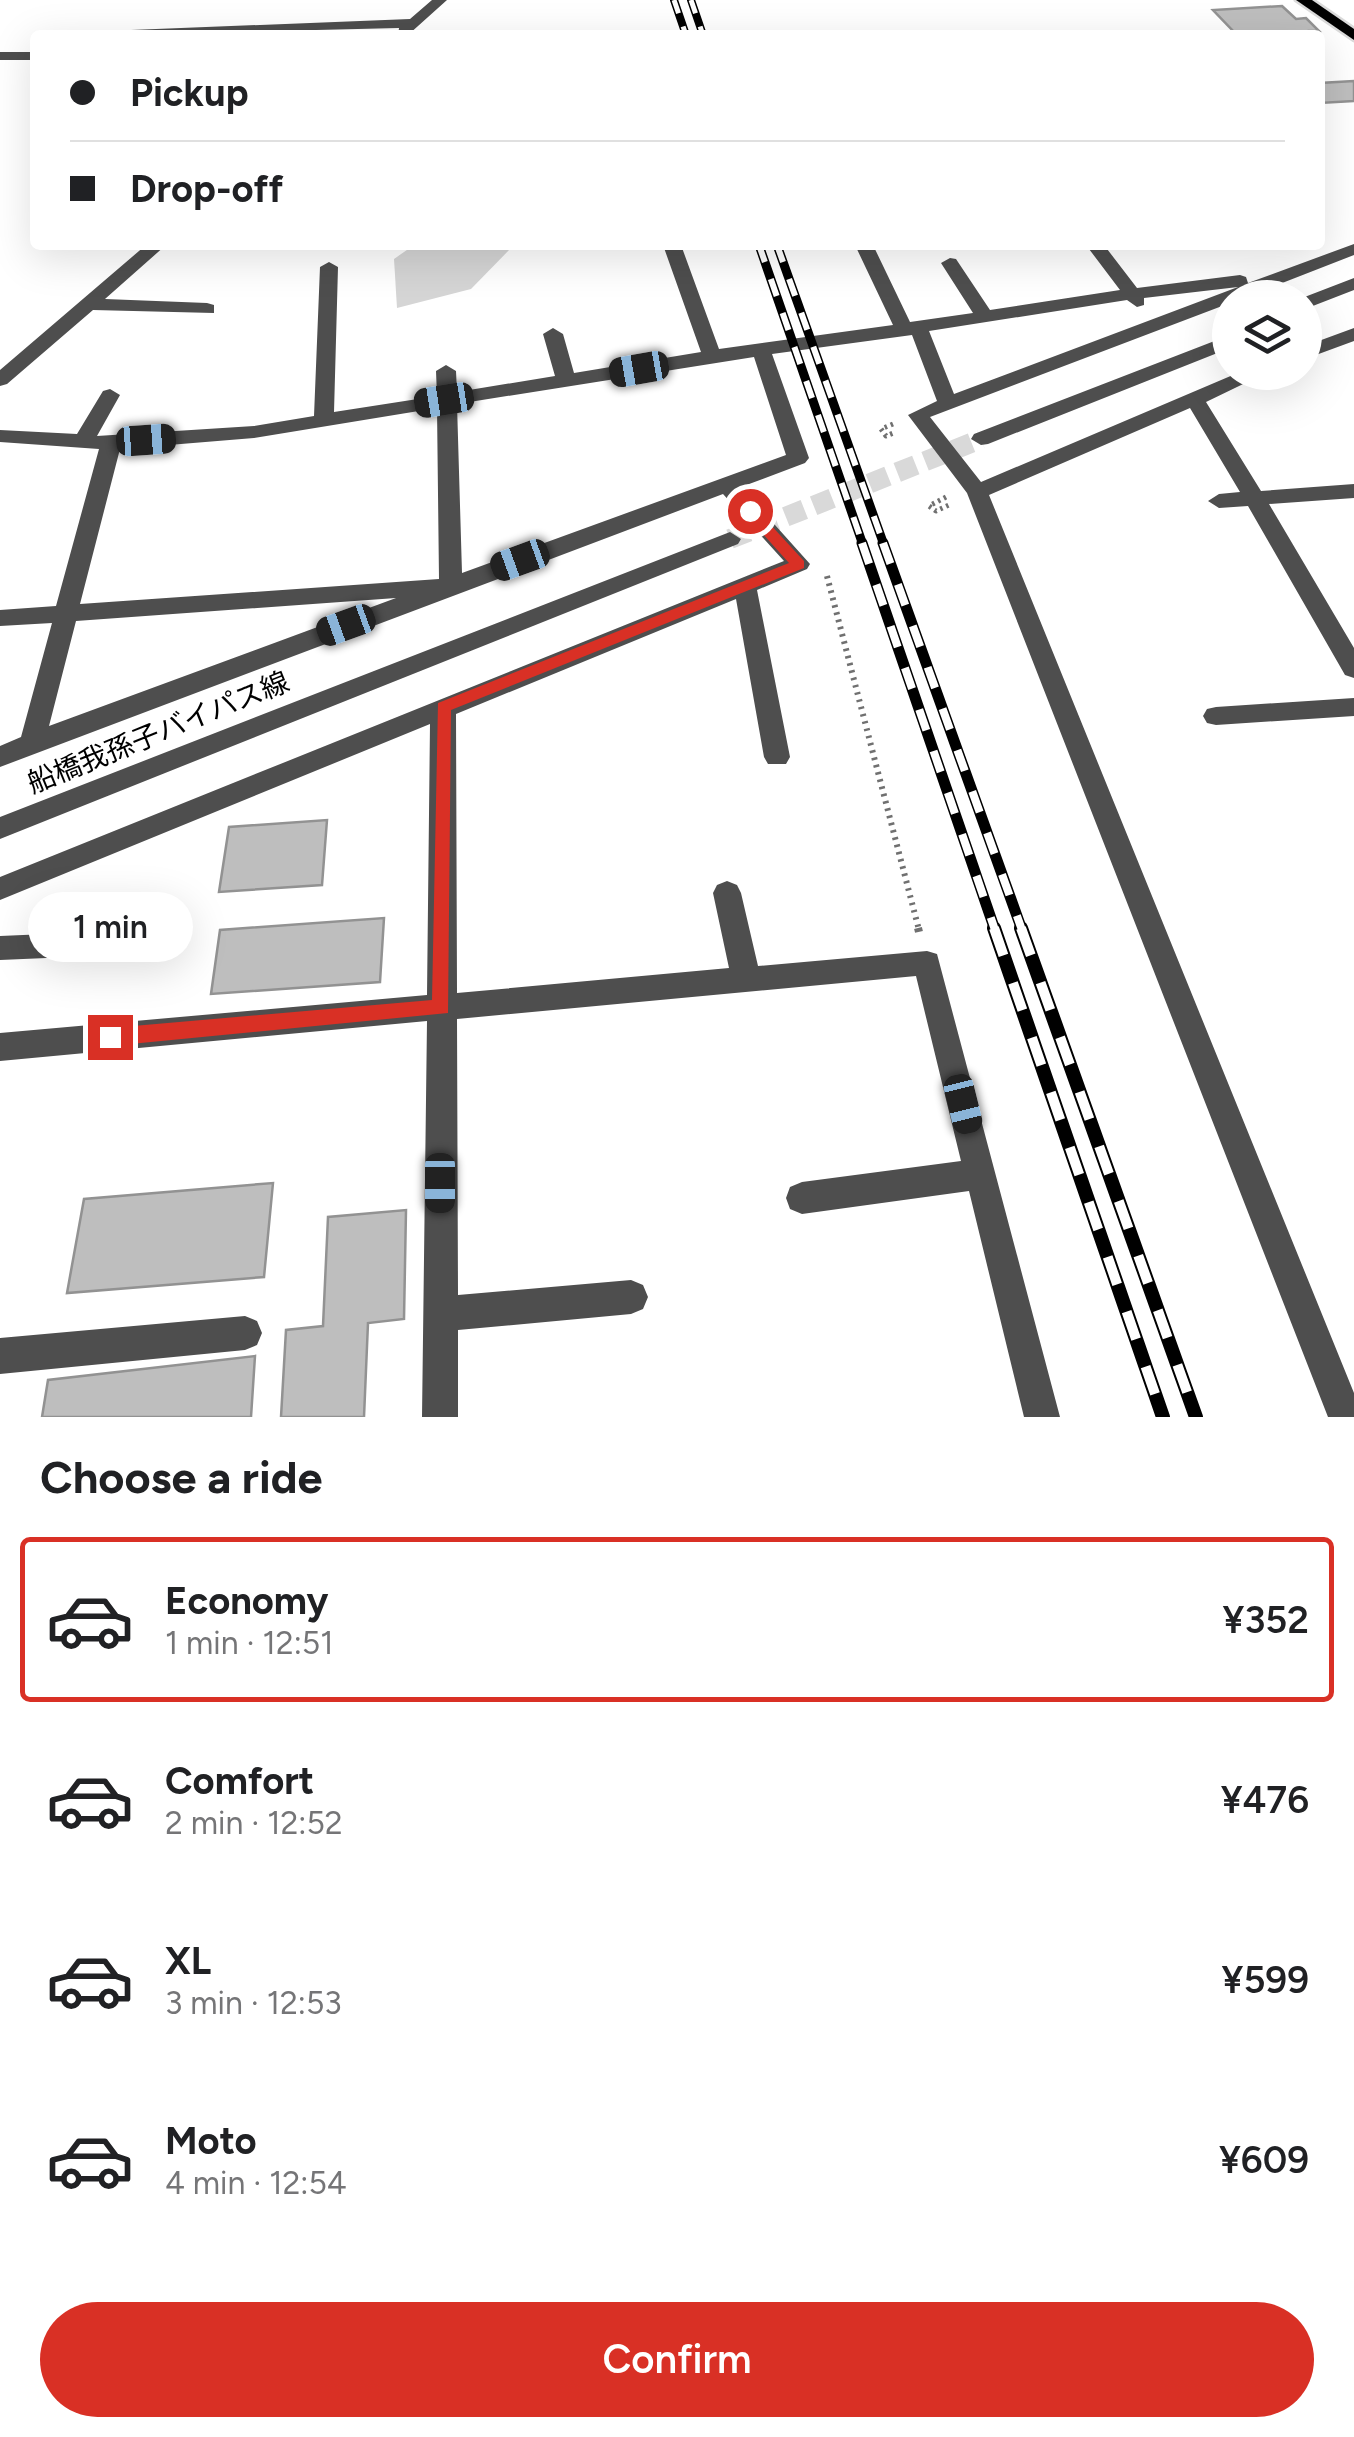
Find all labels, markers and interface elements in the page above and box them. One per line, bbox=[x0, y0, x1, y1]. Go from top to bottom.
text: Pickup bbox=[130, 70, 248, 116]
text: Drop-off bbox=[130, 166, 283, 212]
map controls bbox=[1212, 280, 1322, 390]
button: layers bbox=[1212, 280, 1322, 390]
car bbox=[607, 349, 671, 389]
car bbox=[412, 380, 476, 420]
car bbox=[115, 423, 177, 457]
route start bbox=[728, 489, 773, 534]
car bbox=[487, 536, 553, 584]
car bbox=[313, 601, 379, 649]
street label: 船橋我孫子バイパス線 bbox=[22, 664, 294, 800]
callout: 1 min bbox=[28, 892, 192, 962]
text: 1 min bbox=[73, 908, 148, 946]
route end bbox=[88, 1015, 133, 1060]
car bbox=[941, 1071, 985, 1137]
car bbox=[425, 1153, 455, 1213]
text: Choose a ride bbox=[40, 1450, 322, 1504]
icon: car bbox=[45, 1575, 135, 1665]
text: Economy bbox=[165, 1578, 328, 1624]
text: ¥352 bbox=[1223, 1597, 1309, 1643]
text: 1 min · 12:51 bbox=[165, 1624, 333, 1662]
icon: car bbox=[45, 1755, 135, 1845]
text: Comfort bbox=[165, 1758, 314, 1804]
text: ¥476 bbox=[1221, 1777, 1309, 1823]
text: 2 min · 12:52 bbox=[165, 1804, 343, 1842]
icon: car bbox=[45, 1935, 135, 2025]
text: XL bbox=[165, 1938, 211, 1984]
text: ¥599 bbox=[1222, 1957, 1309, 2003]
text: 3 min · 12:53 bbox=[165, 1984, 342, 2022]
icon: car bbox=[45, 2115, 135, 2205]
text: Moto bbox=[165, 2118, 257, 2164]
text: ¥609 bbox=[1219, 2137, 1309, 2183]
text: 4 min · 12:54 bbox=[165, 2164, 347, 2202]
button: Confirm bbox=[40, 2302, 1314, 2417]

